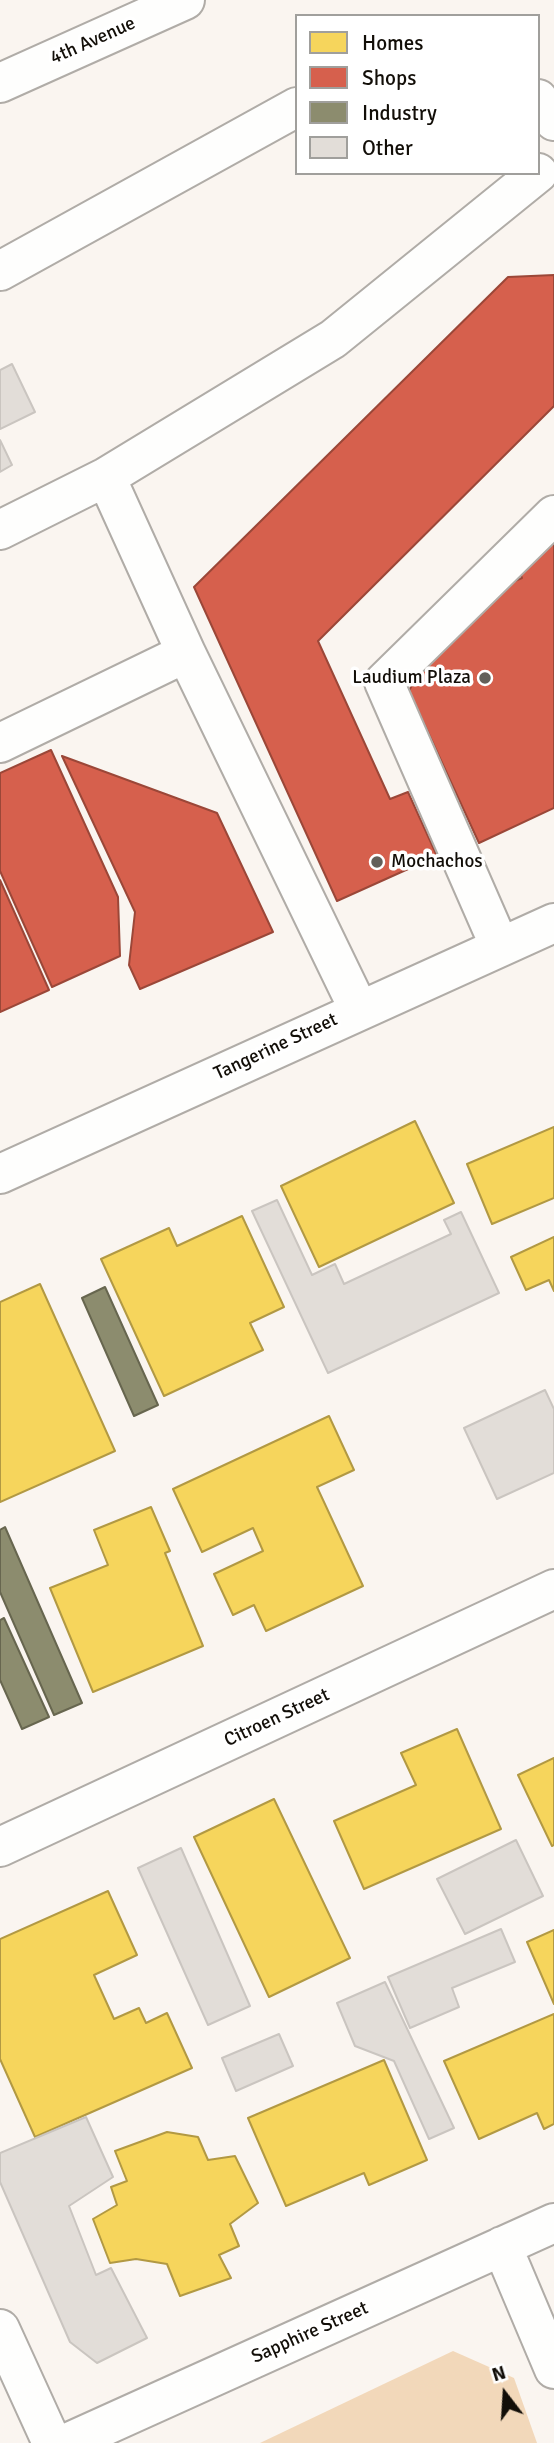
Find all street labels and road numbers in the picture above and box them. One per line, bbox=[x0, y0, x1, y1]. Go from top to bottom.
street label: 4th Avenue bbox=[47, 12, 139, 70]
street label: Tangerine Street bbox=[211, 1008, 341, 1086]
street label: Citroen Street bbox=[221, 1684, 333, 1752]
street label: Sapphire Street bbox=[248, 2297, 372, 2369]

